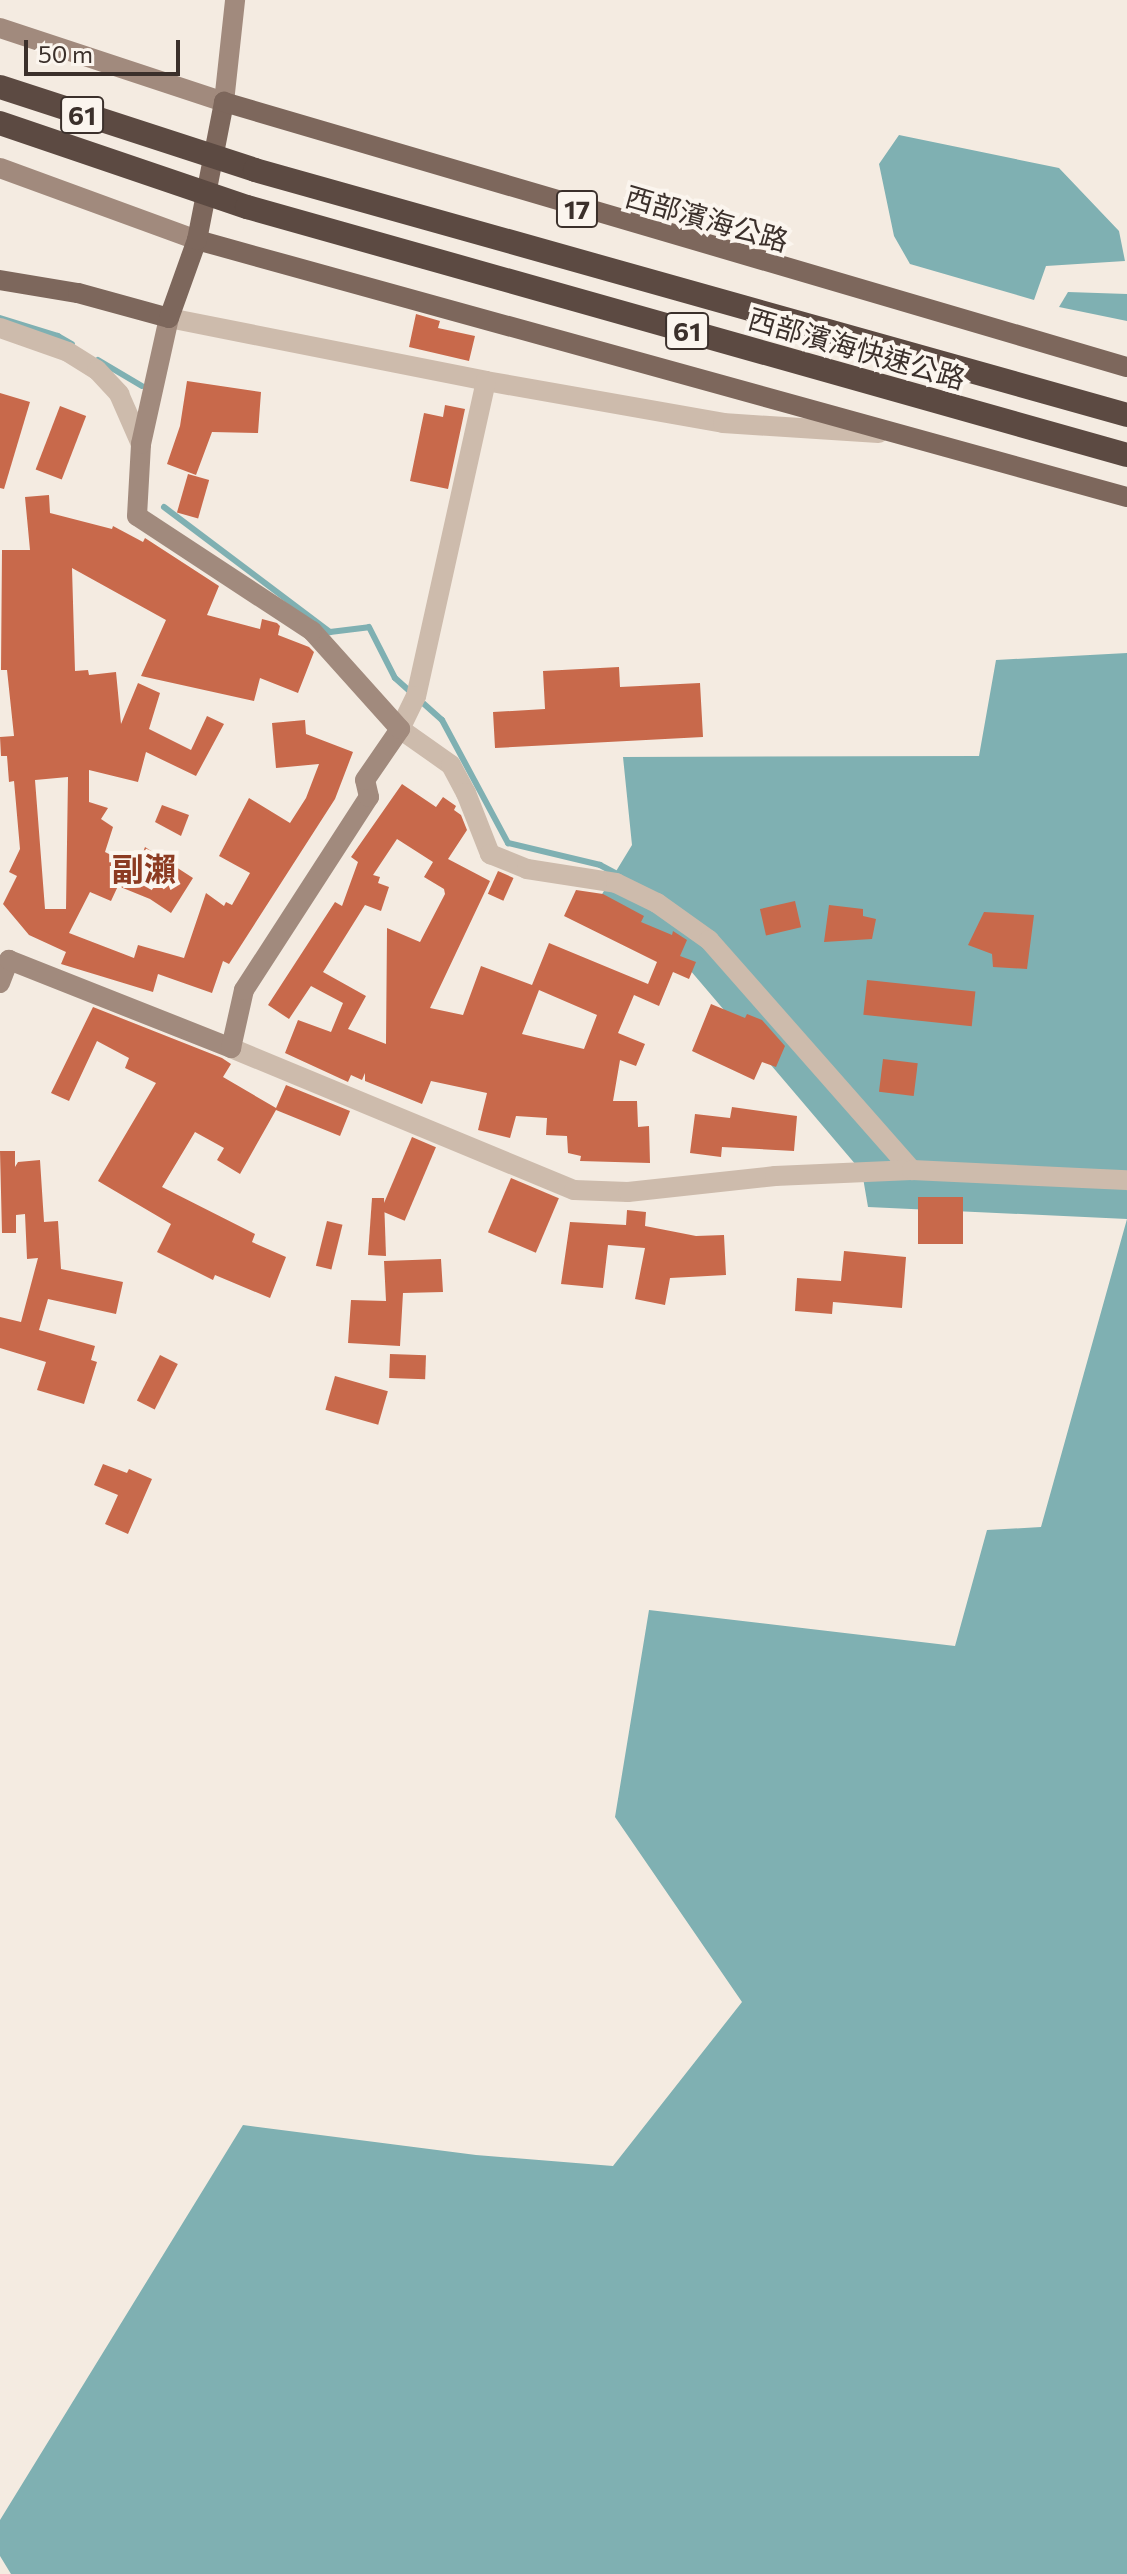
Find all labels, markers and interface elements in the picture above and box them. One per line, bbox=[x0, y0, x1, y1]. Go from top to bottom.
scale bar bbox=[28, 24, 184, 74]
text: 50 m bbox=[38, 39, 93, 68]
road number: 61 bbox=[60, 93, 104, 137]
street label: 西部濱海公路 bbox=[622, 179, 792, 257]
road number: 17 bbox=[555, 187, 599, 231]
street label: 西部濱海快速公路 bbox=[745, 301, 969, 395]
road number: 61 bbox=[665, 309, 709, 353]
district label: 副瀨 bbox=[112, 849, 176, 887]

